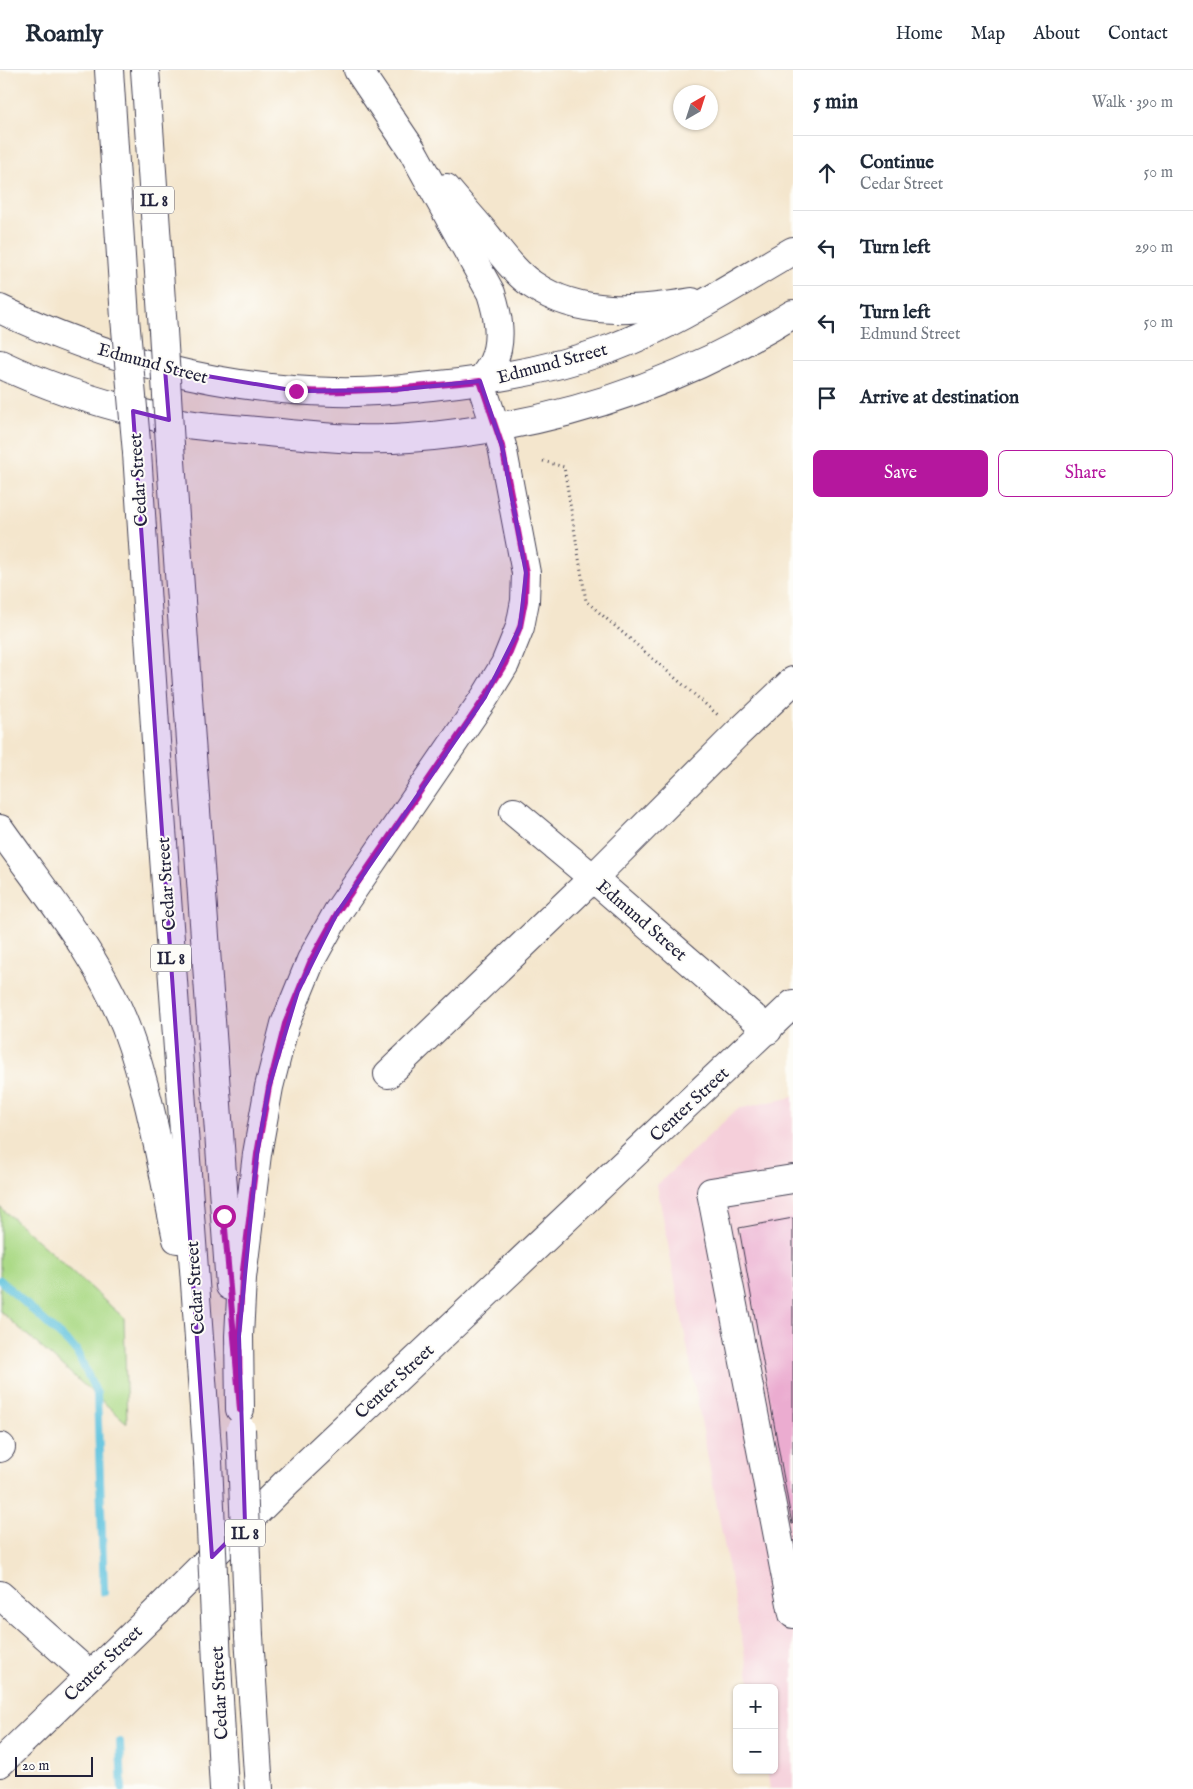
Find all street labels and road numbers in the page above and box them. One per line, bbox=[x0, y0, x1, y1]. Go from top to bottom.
road number: IL 8 bbox=[134, 186, 174, 214]
street label: Edmund Street bbox=[95, 339, 210, 390]
street label: Edmund Street bbox=[495, 339, 610, 390]
street label: Cedar Street bbox=[125, 432, 154, 527]
street label: Cedar Street bbox=[153, 836, 182, 931]
street label: Edmund Street bbox=[591, 875, 691, 967]
road number: IL 8 bbox=[151, 944, 191, 971]
street label: Center Street bbox=[645, 1062, 735, 1148]
street label: Cedar Street bbox=[182, 1240, 211, 1335]
street label: Center Street bbox=[350, 1339, 440, 1425]
road number: IL 8 bbox=[225, 1520, 265, 1546]
street label: Center Street bbox=[60, 1621, 148, 1707]
street label: Cedar Street bbox=[207, 1646, 234, 1740]

